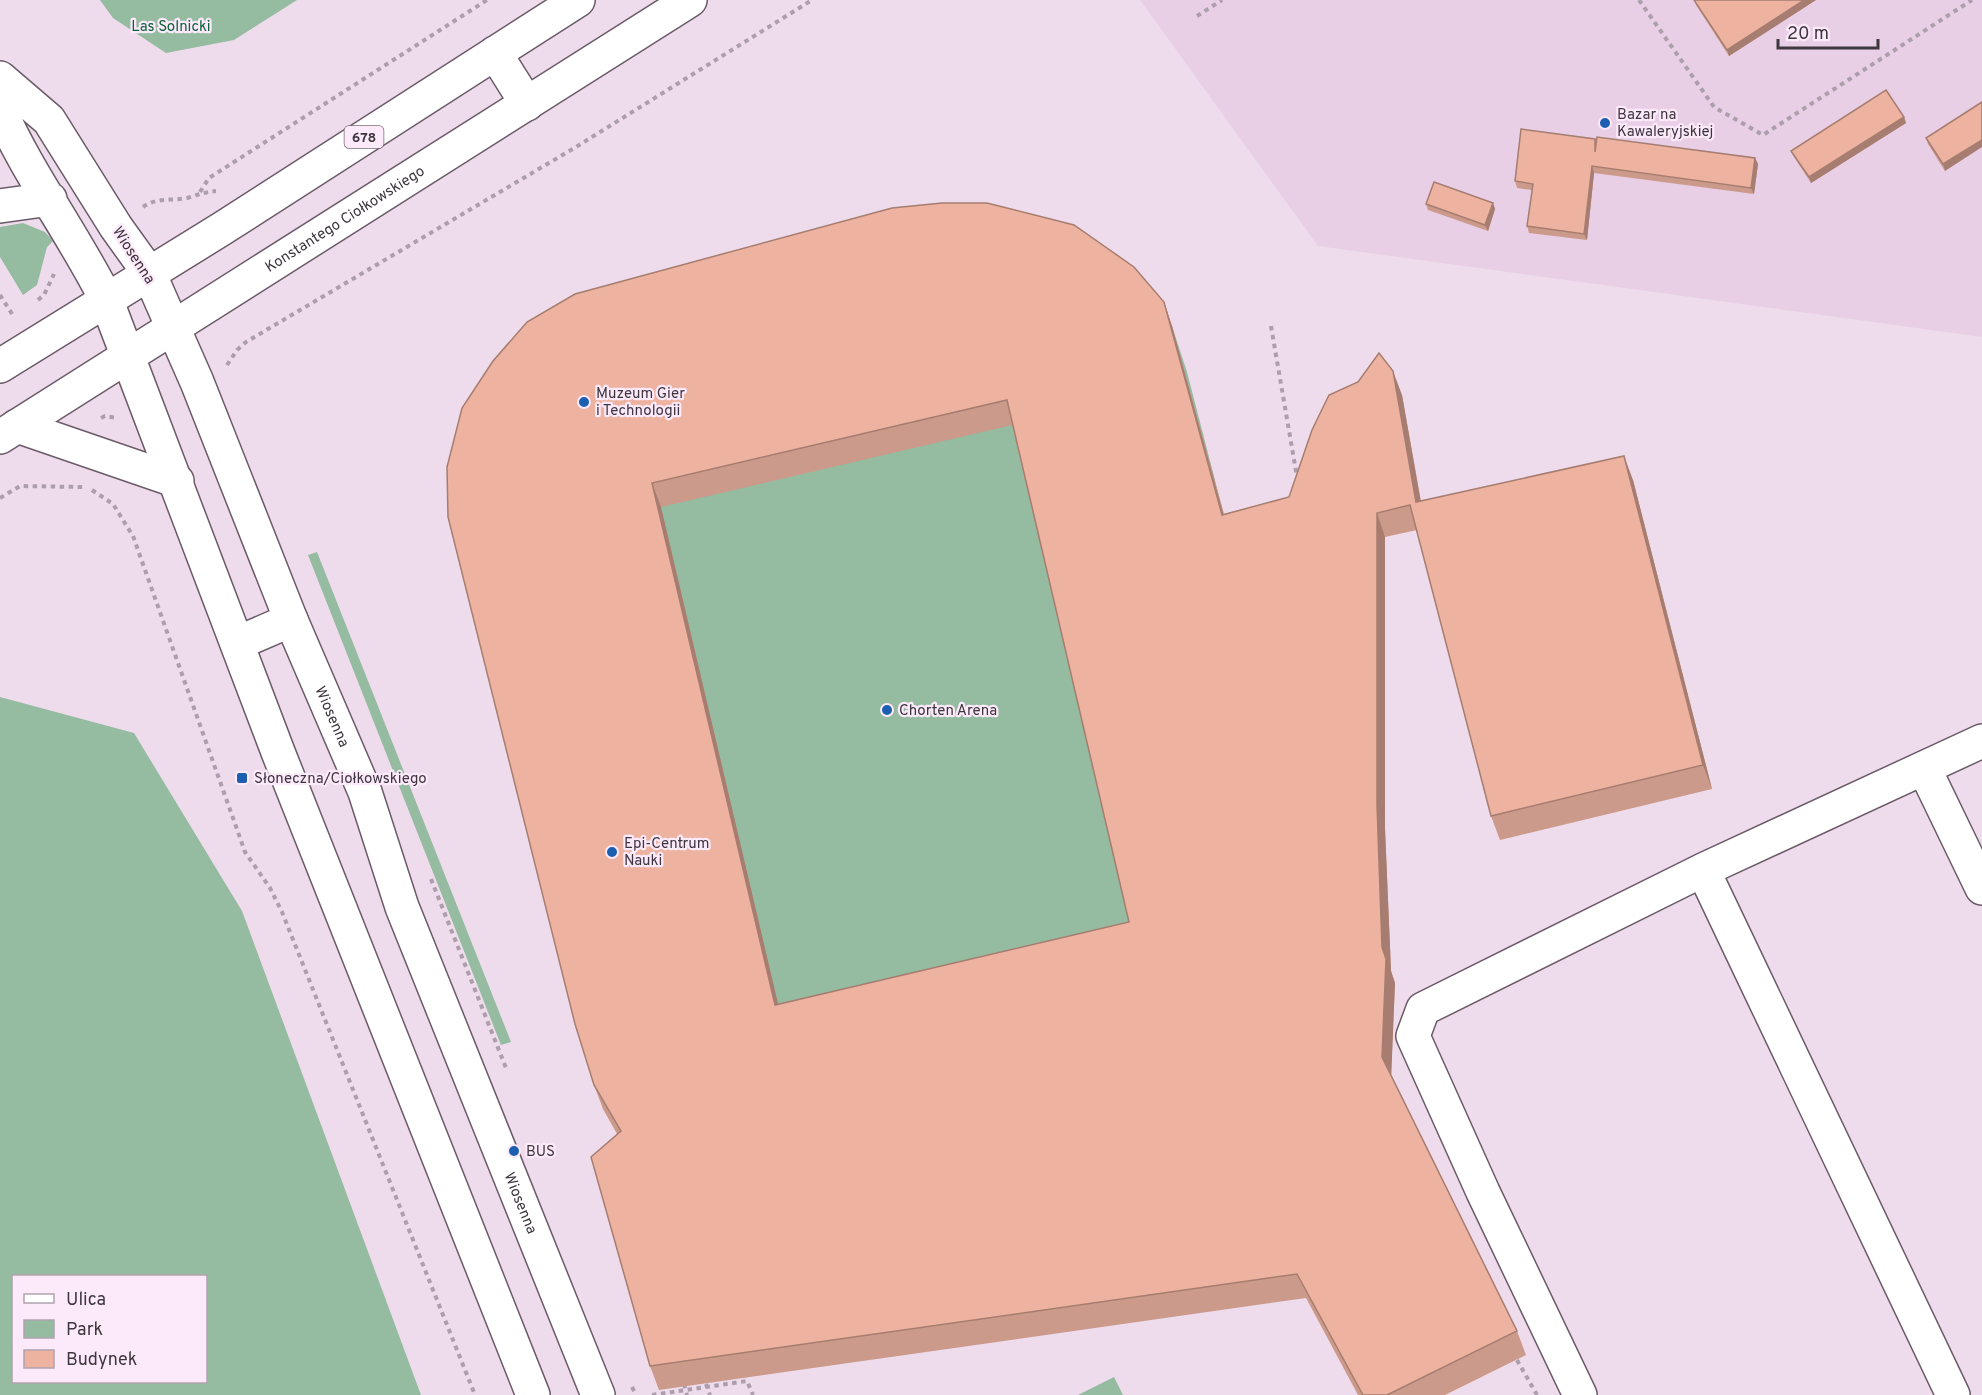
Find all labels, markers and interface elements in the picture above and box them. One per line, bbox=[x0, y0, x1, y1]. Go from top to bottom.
scale bar bbox=[1778, 12, 1878, 50]
park label: Las Solnicki bbox=[131, 18, 211, 37]
text: 20 m bbox=[1787, 23, 1829, 46]
place label: Bazar na Kawaleryjskiej bbox=[1617, 106, 1713, 142]
marker: Bazar na Kawaleryjskiej bbox=[1598, 116, 1612, 130]
road number: 678 bbox=[344, 126, 384, 148]
street label: Konstantego Ciołkowskiego bbox=[262, 162, 429, 278]
street label: Wiosenna bbox=[107, 223, 158, 288]
place label: Muzeum Gier i Technologii bbox=[596, 385, 685, 421]
marker: Muzeum Gier i Technologii bbox=[577, 395, 591, 409]
street label: Wiosenna bbox=[310, 684, 353, 751]
place label: Chorten Arena bbox=[899, 702, 997, 721]
marker: Chorten Arena bbox=[880, 703, 894, 717]
place label: Słoneczna/Ciołkowskiego bbox=[254, 770, 427, 789]
marker: Słoneczna/Ciołkowskiego bbox=[235, 771, 249, 785]
place label: Epi-Centrum Nauki bbox=[624, 835, 709, 871]
marker: Epi-Centrum Nauki bbox=[605, 845, 619, 859]
place label: BUS bbox=[526, 1143, 555, 1162]
marker: BUS bbox=[507, 1144, 521, 1158]
street label: Wiosenna bbox=[499, 1170, 540, 1237]
legend bbox=[12, 1275, 207, 1383]
text: Ulica bbox=[66, 1289, 106, 1312]
text: Park bbox=[66, 1319, 103, 1342]
text: Budynek bbox=[66, 1349, 137, 1372]

